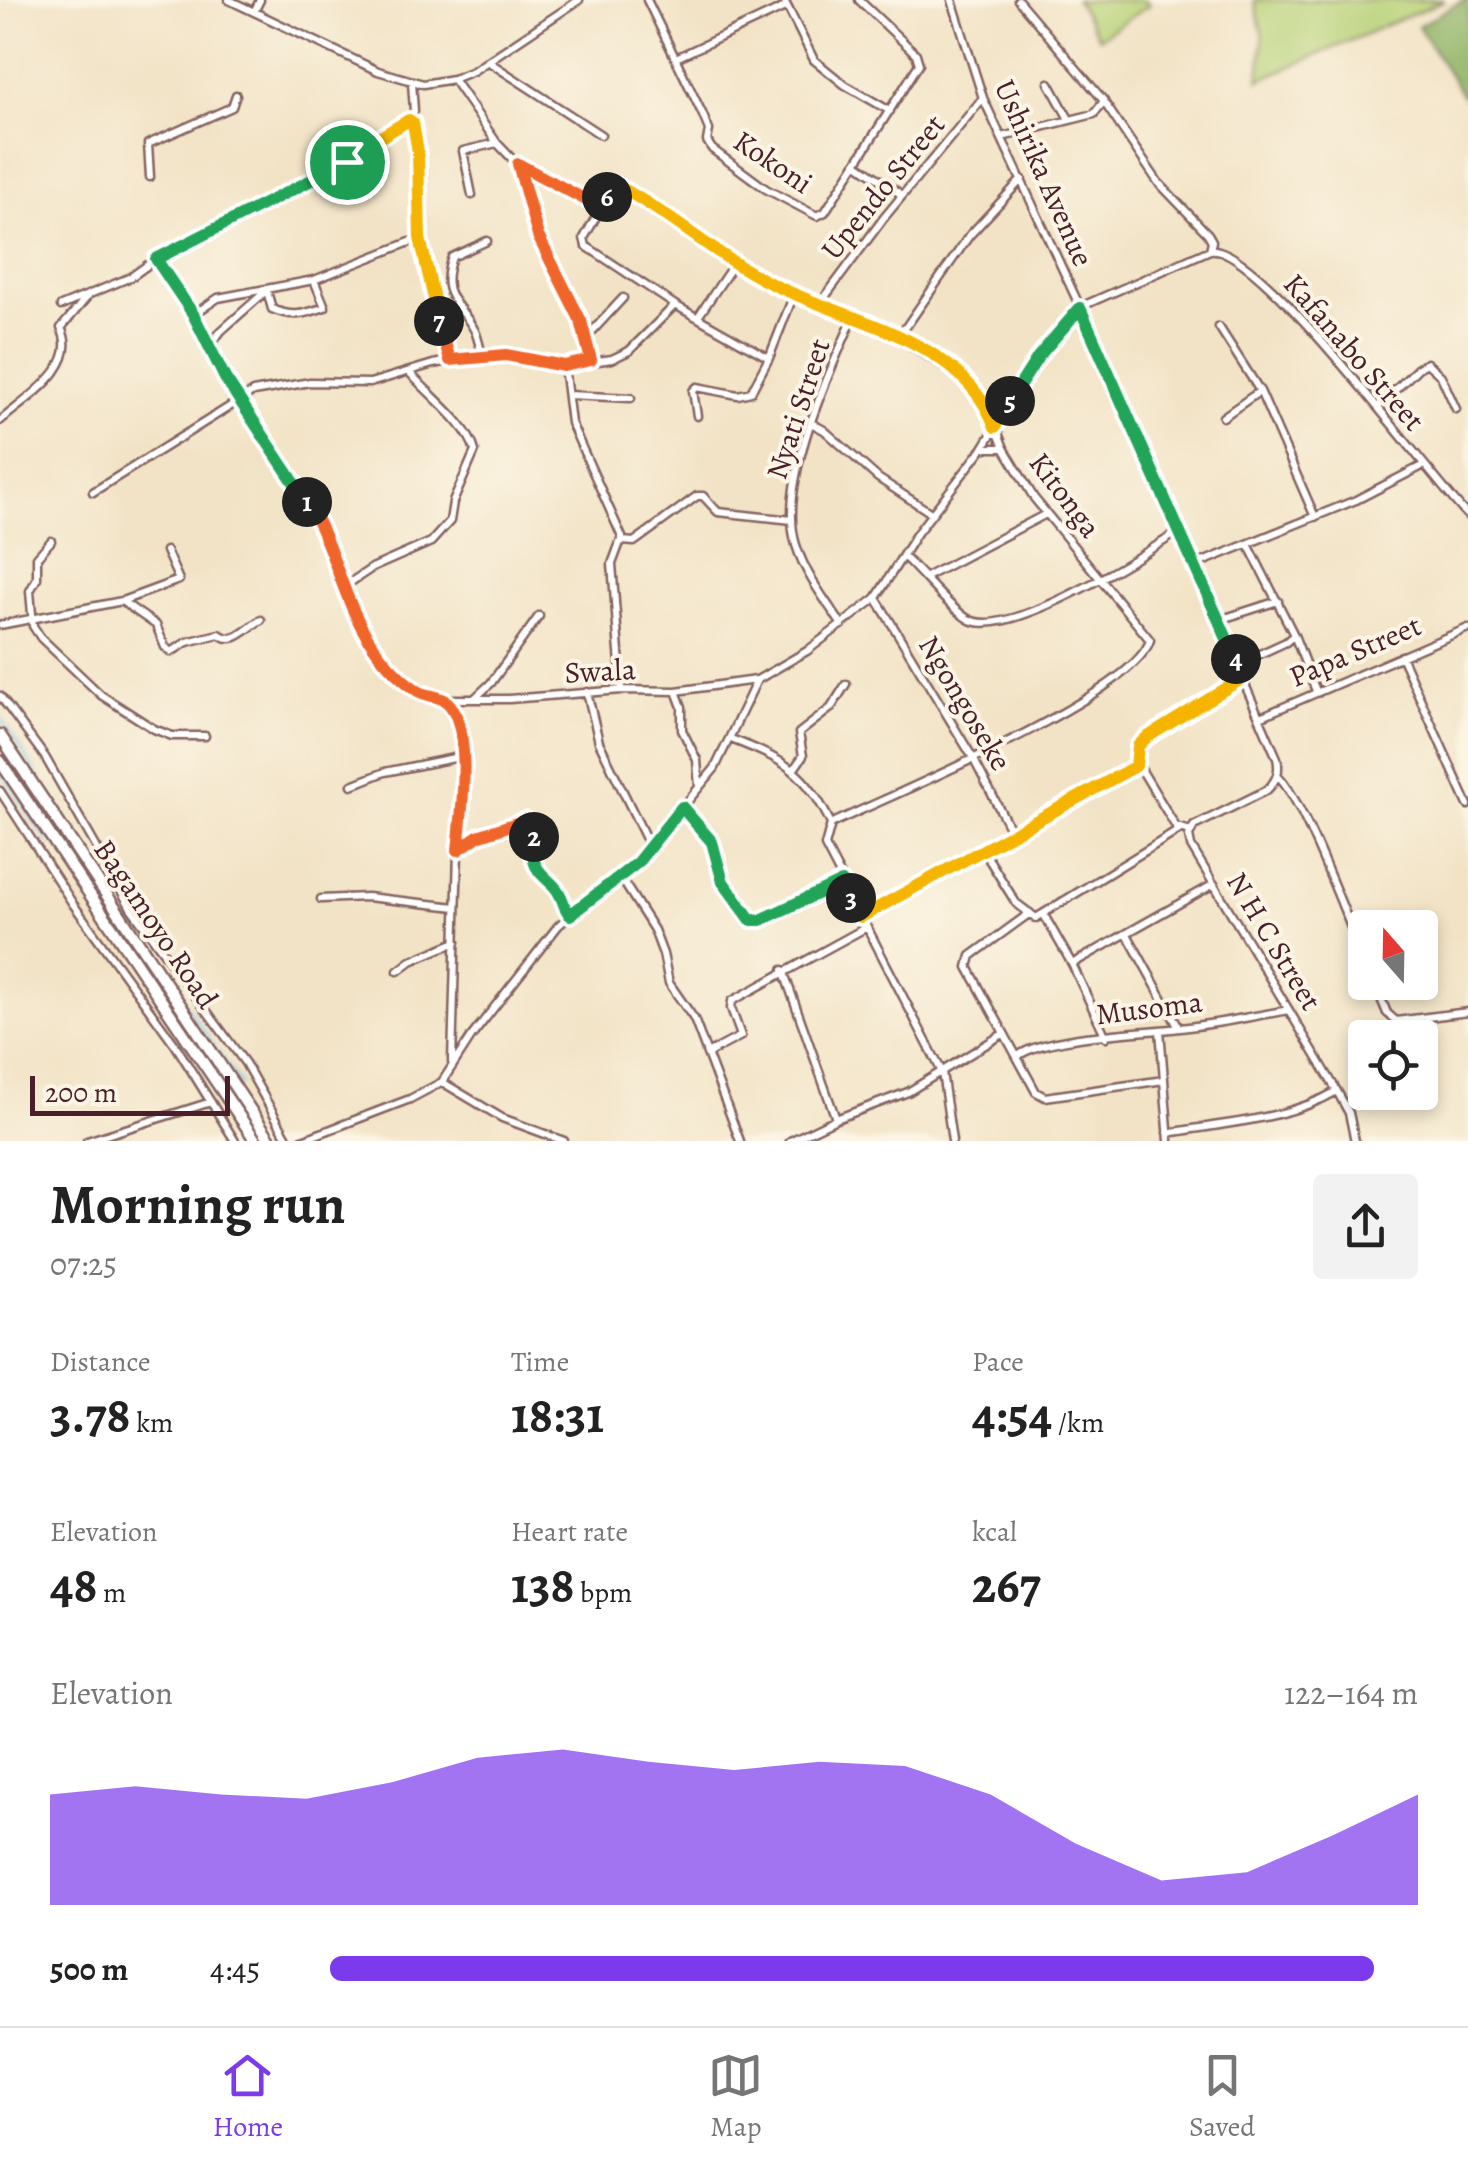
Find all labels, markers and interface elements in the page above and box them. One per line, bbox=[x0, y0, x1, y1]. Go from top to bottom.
street label: Ushirika Avenue bbox=[985, 73, 1103, 273]
street label: Upendo Street bbox=[812, 106, 954, 268]
pin bbox=[305, 120, 390, 205]
street label: Kokoni bbox=[726, 121, 820, 203]
icon: arrive bbox=[320, 135, 375, 190]
pin: 6 bbox=[582, 172, 632, 222]
text: 6 bbox=[600, 178, 614, 216]
street label: Kafanabo Street bbox=[1274, 265, 1434, 439]
pin: 7 bbox=[414, 296, 464, 346]
text: 7 bbox=[433, 302, 445, 340]
street label: Nyati Street bbox=[756, 333, 840, 484]
pin: 5 bbox=[985, 376, 1035, 426]
text: 5 bbox=[1004, 382, 1016, 420]
street label: Kitonga bbox=[1020, 444, 1110, 546]
pin: 1 bbox=[282, 477, 332, 527]
text: 1 bbox=[302, 483, 312, 521]
street label: Papa Street bbox=[1283, 605, 1427, 697]
street label: Ngongoseke bbox=[909, 628, 1021, 778]
pin: 4 bbox=[1211, 634, 1261, 684]
text: 4 bbox=[1229, 640, 1243, 678]
street label: Swala bbox=[563, 649, 637, 693]
pin: 2 bbox=[509, 812, 559, 862]
text: 2 bbox=[527, 818, 541, 856]
street label: Bagamoyo Road bbox=[85, 831, 228, 1017]
street label: N H C Street bbox=[1217, 864, 1331, 1018]
pin: 3 bbox=[826, 873, 876, 923]
text: 3 bbox=[845, 879, 857, 917]
north arrow bbox=[1348, 910, 1438, 1000]
map controls bbox=[1348, 910, 1438, 1110]
street label: Musoma bbox=[1093, 982, 1205, 1034]
button: locate bbox=[1348, 1020, 1438, 1110]
scale bar bbox=[30, 1071, 230, 1116]
text: 200 m bbox=[45, 1074, 117, 1112]
text: Morning run bbox=[50, 1167, 345, 1242]
button: share bbox=[1313, 1174, 1418, 1279]
text: 07:25 bbox=[50, 1242, 117, 1286]
text: Distance bbox=[50, 1343, 150, 1381]
text: Time bbox=[511, 1343, 569, 1381]
text: Pace bbox=[972, 1343, 1024, 1381]
text: 3.78 bbox=[50, 1381, 131, 1449]
text: 18:31 bbox=[511, 1381, 604, 1449]
text: 4:54 bbox=[972, 1381, 1052, 1449]
text: km bbox=[131, 1404, 173, 1442]
text: /km bbox=[1052, 1404, 1104, 1442]
text: Elevation bbox=[50, 1513, 157, 1551]
text: Heart rate bbox=[511, 1513, 628, 1551]
text: kcal bbox=[972, 1513, 1017, 1551]
text: 48 bbox=[50, 1551, 98, 1619]
text: 138 bbox=[511, 1551, 574, 1619]
text: 267 bbox=[972, 1551, 1041, 1619]
text: m bbox=[98, 1574, 126, 1612]
text: bpm bbox=[574, 1574, 632, 1612]
text: Elevation bbox=[50, 1671, 173, 1715]
text: 122–164 m bbox=[1284, 1671, 1418, 1715]
text: 500 m bbox=[50, 1947, 128, 1991]
text: 4:45 bbox=[210, 1947, 260, 1991]
tab: Home bbox=[213, 2048, 283, 2146]
tab: Map bbox=[708, 2048, 763, 2146]
tab: Saved bbox=[1189, 2048, 1255, 2146]

